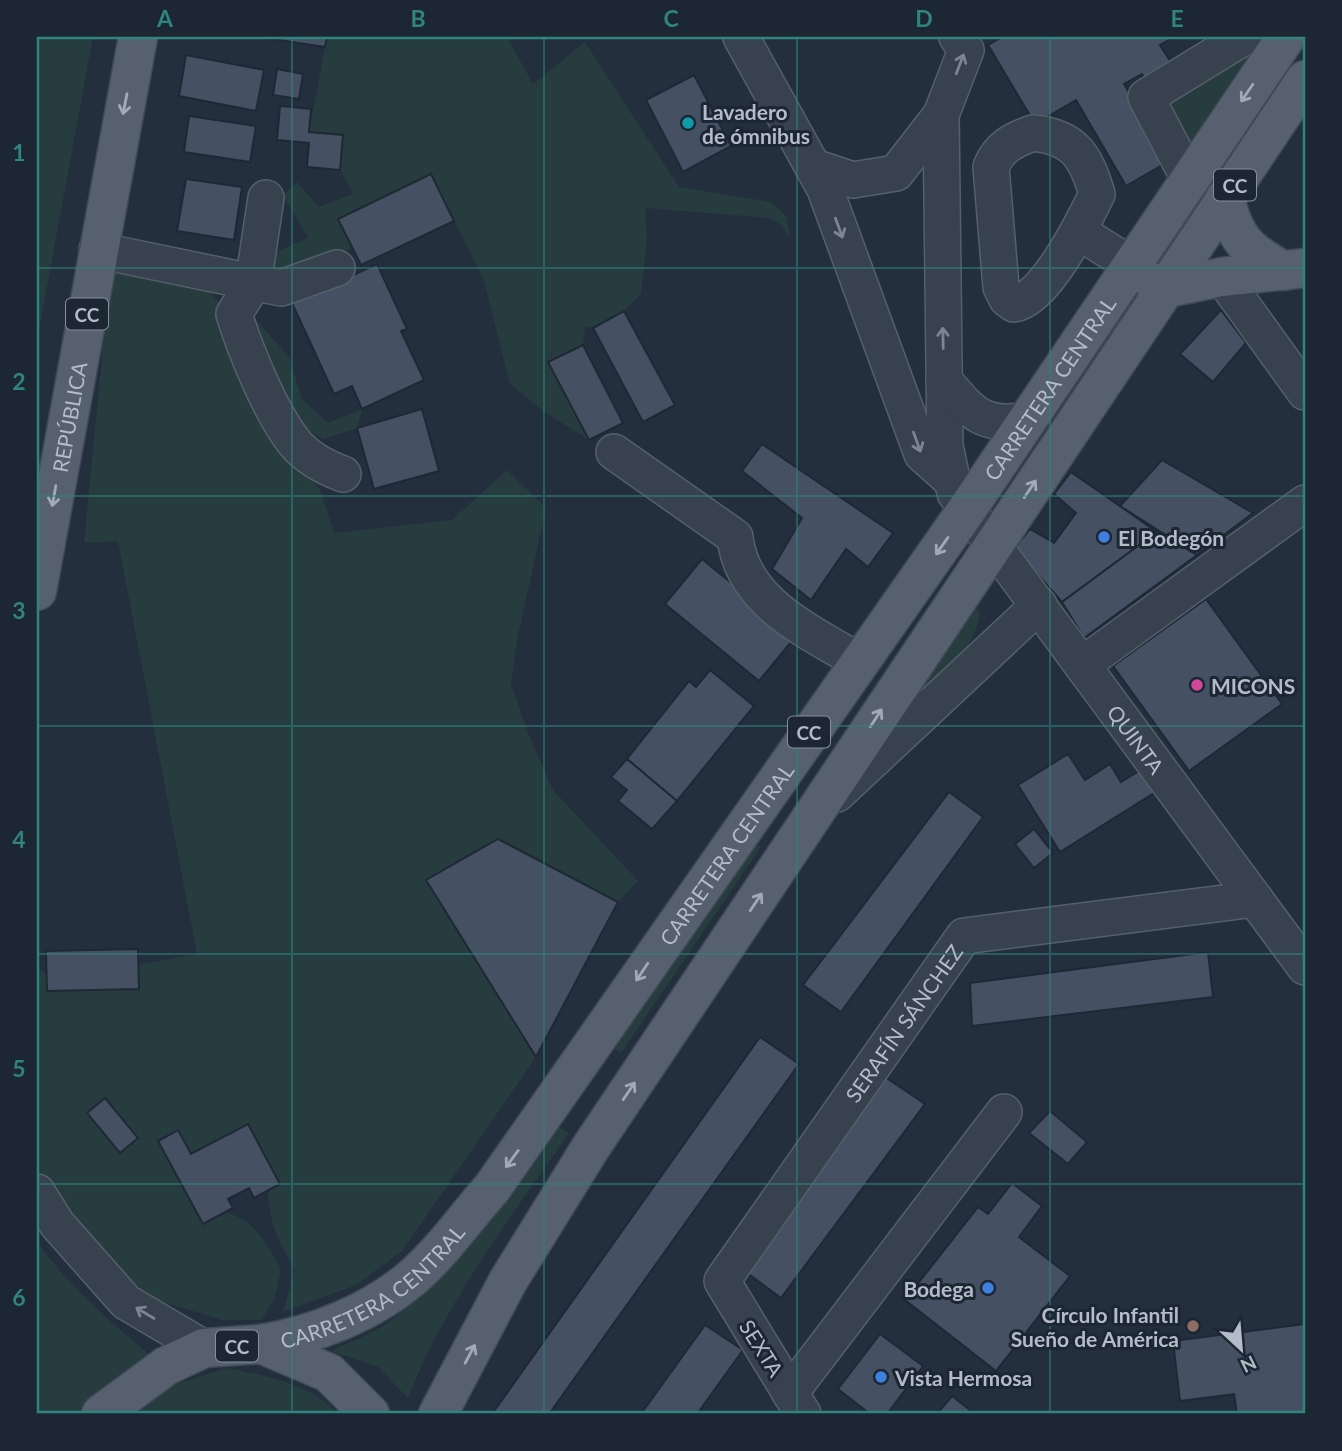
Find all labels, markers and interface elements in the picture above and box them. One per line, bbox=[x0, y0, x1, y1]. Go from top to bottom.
text: A bbox=[156, 4, 174, 32]
text: B bbox=[410, 4, 426, 32]
text: C bbox=[663, 4, 679, 32]
text: D bbox=[915, 4, 933, 32]
text: E bbox=[1170, 4, 1184, 32]
one-way arrow bbox=[955, 54, 968, 76]
one-way arrow bbox=[1240, 83, 1254, 102]
one-way arrow bbox=[118, 92, 132, 115]
place label: Lavadero de ómnibus bbox=[702, 99, 810, 148]
marker: Lavadero de ómnibus bbox=[680, 115, 696, 131]
text: 1 bbox=[12, 138, 26, 166]
road number: CC bbox=[1214, 169, 1256, 200]
one-way arrow bbox=[834, 216, 847, 238]
street label: CARRETERA CENTRAL bbox=[978, 291, 1120, 485]
road number: CC bbox=[66, 298, 108, 330]
one-way arrow bbox=[937, 326, 950, 349]
street label: REPÚBLICA bbox=[46, 359, 91, 474]
text: 2 bbox=[12, 367, 26, 395]
one-way arrow bbox=[912, 430, 924, 452]
one-way arrow bbox=[1022, 480, 1037, 499]
one-way arrow bbox=[47, 484, 60, 507]
place label: El Bodegón bbox=[1118, 525, 1224, 550]
marker: El Bodegón bbox=[1096, 529, 1112, 545]
one-way arrow bbox=[935, 536, 949, 555]
text: 3 bbox=[12, 596, 26, 624]
place label: MICONS bbox=[1211, 673, 1295, 698]
marker: MICONS bbox=[1189, 677, 1205, 693]
street label: QUINTA bbox=[1103, 699, 1171, 779]
one-way arrow bbox=[869, 708, 883, 728]
road number: CC bbox=[788, 716, 830, 748]
street label: CARRETERA CENTRAL bbox=[654, 758, 798, 950]
text: 4 bbox=[12, 825, 26, 853]
one-way arrow bbox=[749, 893, 763, 912]
street label: SERAFÍN SÁNCHEZ bbox=[839, 939, 967, 1106]
one-way arrow bbox=[635, 962, 649, 982]
text: 5 bbox=[12, 1054, 26, 1082]
one-way arrow bbox=[622, 1082, 636, 1101]
one-way arrow bbox=[505, 1149, 520, 1168]
street label: CARRETERA CENTRAL bbox=[278, 1219, 469, 1352]
place label: Bodega bbox=[903, 1276, 974, 1301]
marker: Bodega bbox=[980, 1280, 996, 1296]
text: 6 bbox=[12, 1283, 26, 1311]
place label: Círculo Infantil Sueño de América bbox=[1011, 1302, 1179, 1351]
one-way arrow bbox=[136, 1306, 156, 1320]
north arrow bbox=[1206, 1314, 1276, 1384]
street label: SEXTA bbox=[735, 1315, 790, 1382]
marker: Círculo Infantil Sueño de América bbox=[1185, 1318, 1201, 1334]
road number: CC bbox=[216, 1330, 258, 1362]
one-way arrow bbox=[464, 1344, 477, 1365]
text: N bbox=[1237, 1351, 1260, 1378]
place label: Vista Hermosa bbox=[894, 1365, 1032, 1390]
marker: Vista Hermosa bbox=[873, 1369, 889, 1385]

